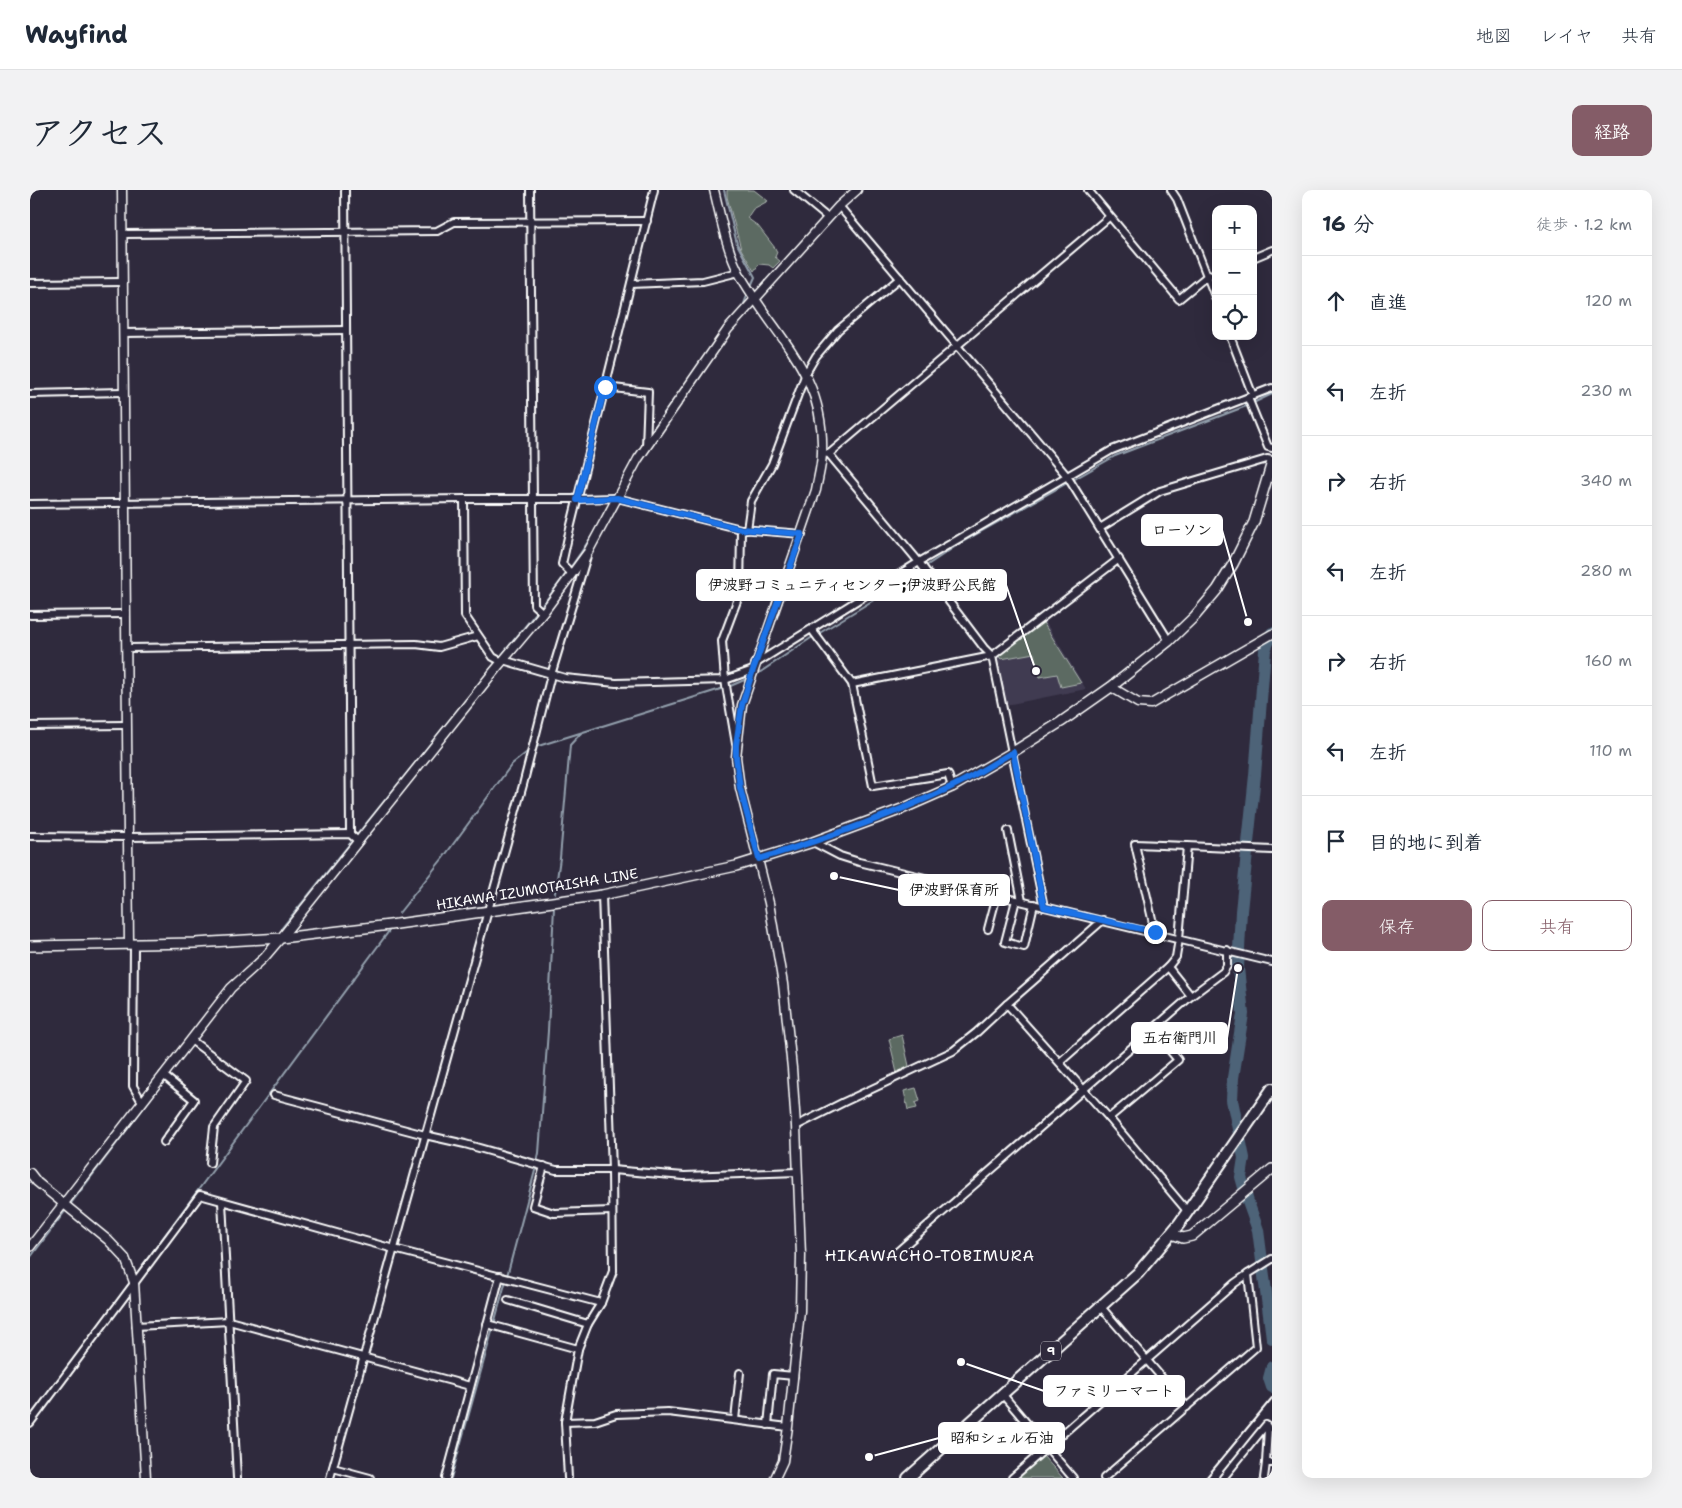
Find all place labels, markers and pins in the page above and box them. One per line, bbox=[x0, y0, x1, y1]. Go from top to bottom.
callout: ローソン bbox=[1142, 515, 1222, 545]
callout: 伊波野コミュニティセンター;伊波野公民館 bbox=[697, 570, 1006, 600]
callout: 伊波野保育所 bbox=[899, 875, 1009, 905]
callout: 五右衛門川 bbox=[1132, 1023, 1227, 1053]
callout: ファミリーマート bbox=[1044, 1376, 1184, 1406]
callout: 昭和シェル石油 bbox=[939, 1423, 1064, 1453]

